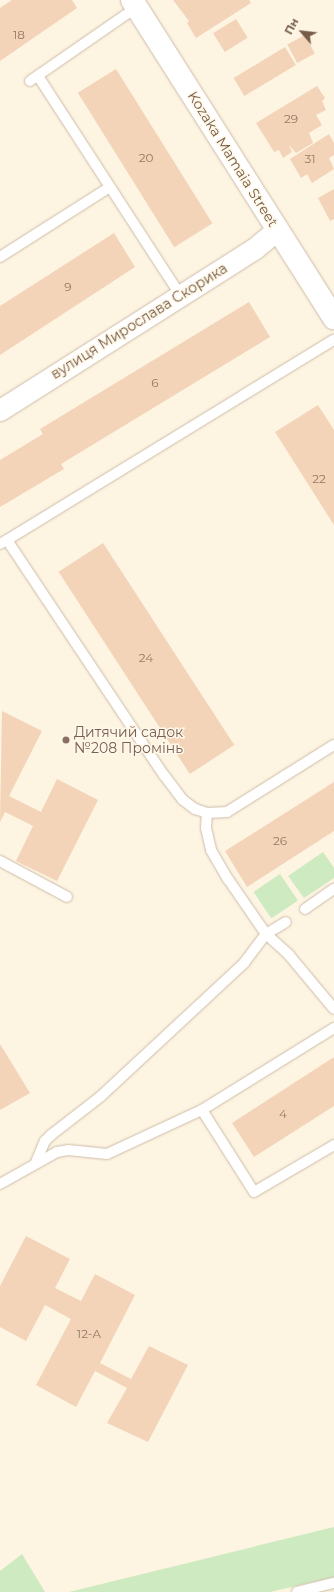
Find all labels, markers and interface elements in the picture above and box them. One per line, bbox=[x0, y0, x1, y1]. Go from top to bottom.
north arrow bbox=[282, 12, 322, 52]
text: Пн bbox=[281, 16, 301, 37]
house number: 18 bbox=[13, 28, 25, 42]
street label: Kozaka Mamaia Street bbox=[184, 88, 282, 230]
house number: 29 bbox=[284, 112, 298, 126]
house number: 20 bbox=[139, 151, 153, 165]
house number: 31 bbox=[304, 152, 316, 166]
street label: вулиця Мирослава Скорика bbox=[48, 260, 230, 382]
house number: 9 bbox=[64, 280, 72, 294]
house number: 6 bbox=[151, 376, 159, 390]
house number: 22 bbox=[312, 472, 326, 486]
house number: 24 bbox=[139, 651, 153, 665]
place label: Дитячий садок №208 Промінь bbox=[74, 724, 183, 756]
marker: Дитячий садок №208 Промінь bbox=[61, 735, 71, 745]
house number: 26 bbox=[273, 834, 287, 848]
house number: 4 bbox=[279, 1107, 287, 1121]
house number: 12-А bbox=[77, 1327, 101, 1341]

